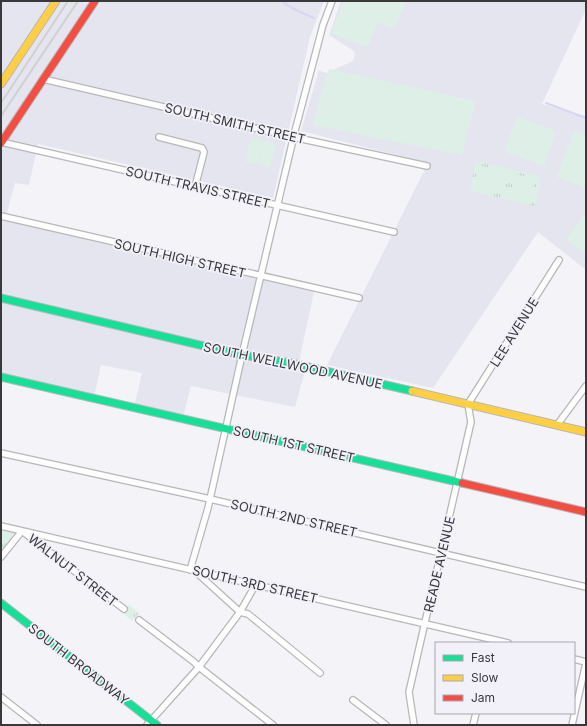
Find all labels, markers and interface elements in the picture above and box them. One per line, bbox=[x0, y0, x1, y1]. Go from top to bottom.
street label: SOUTH SMITH STREET bbox=[163, 99, 307, 147]
street label: SOUTH TRAVIS STREET bbox=[124, 163, 272, 211]
street label: SOUTH HIGH STREET bbox=[112, 235, 248, 281]
street label: LEE AVENUE bbox=[486, 294, 542, 370]
street label: SOUTH WELLWOOD AVENUE bbox=[202, 338, 384, 392]
street label: SOUTH 1ST STREET bbox=[232, 422, 356, 466]
street label: SOUTH 2ND STREET bbox=[229, 496, 359, 540]
street label: READE AVENUE bbox=[420, 514, 458, 614]
street label: WALNUT STREET bbox=[25, 530, 121, 610]
street label: SOUTH 3RD STREET bbox=[191, 562, 319, 606]
street label: SOUTH BROADWAY bbox=[25, 620, 133, 708]
legend bbox=[435, 642, 575, 714]
text: Fast bbox=[471, 650, 495, 665]
text: Slow bbox=[471, 670, 499, 685]
text: Jam bbox=[471, 690, 495, 705]

